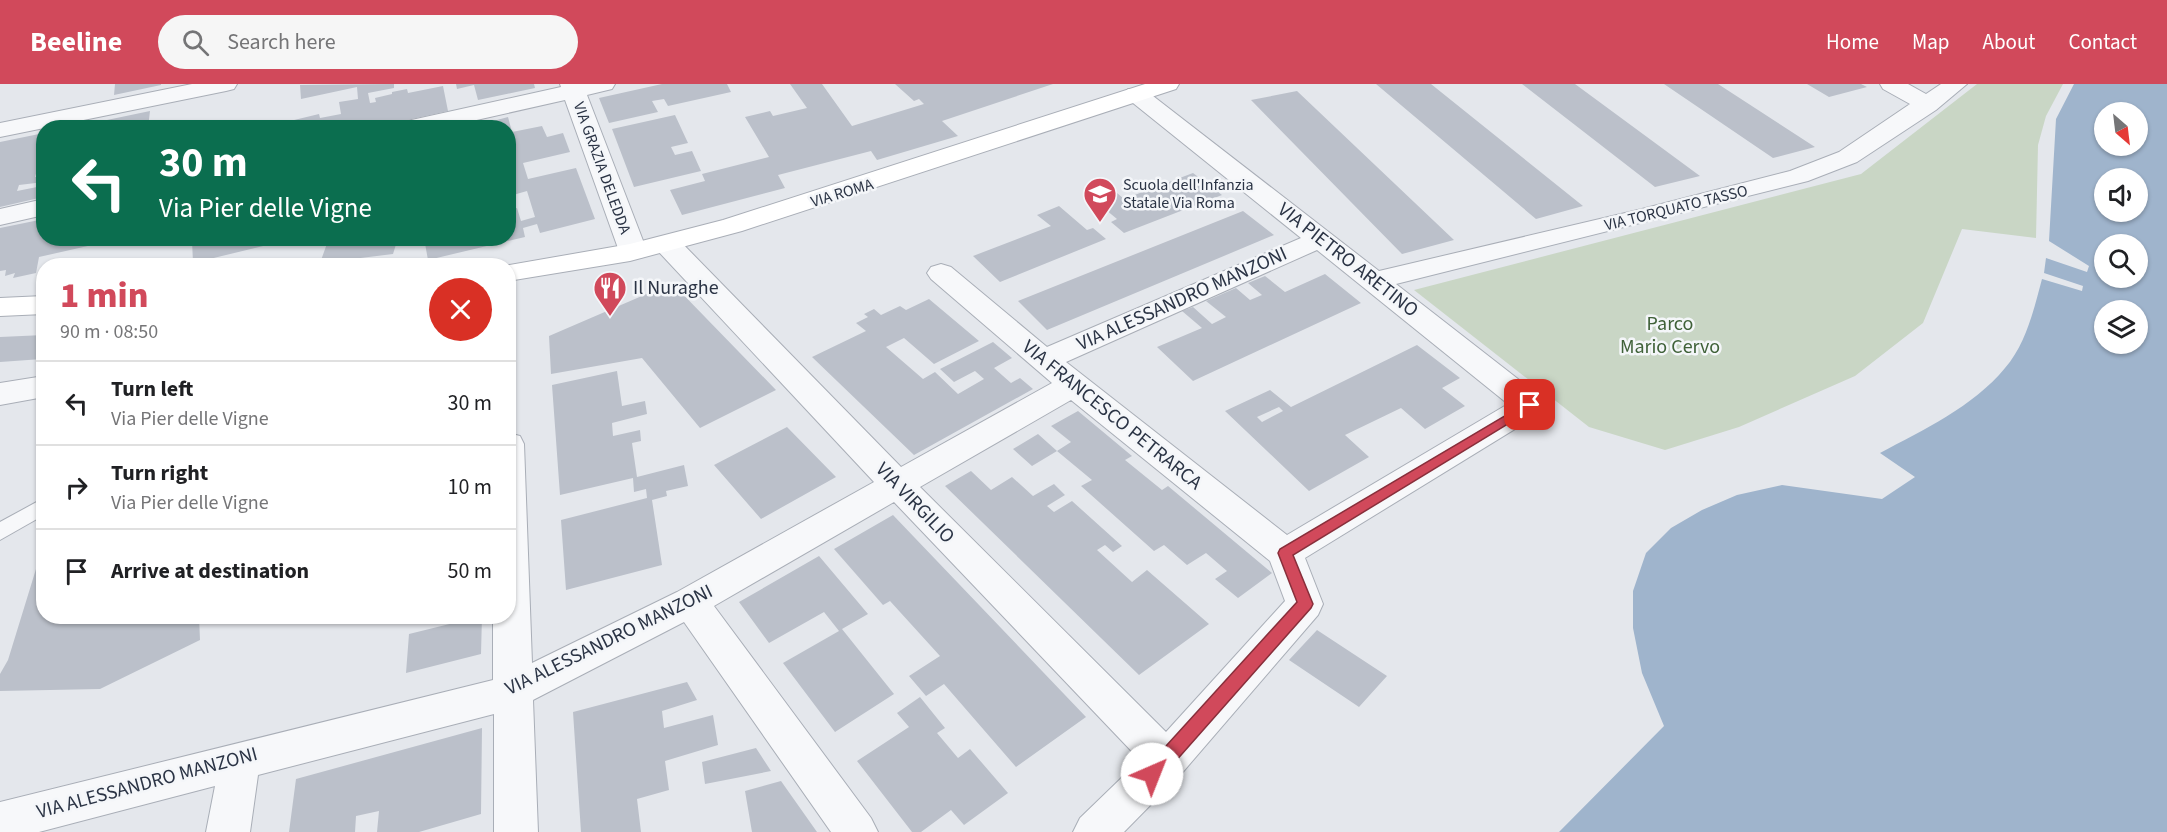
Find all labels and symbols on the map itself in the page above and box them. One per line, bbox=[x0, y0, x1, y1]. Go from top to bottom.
street label: VIA GRAZIA DELEDDA bbox=[568, 99, 636, 237]
north arrow bbox=[2094, 102, 2148, 156]
street label: VIA ROMA bbox=[808, 173, 876, 213]
place label: Scuola dell'Infanzia Statale Via Roma bbox=[1123, 174, 1253, 214]
school or university icon: Scuola dell'Infanzia Statale Via Roma bbox=[1082, 176, 1118, 223]
street label: VIA TORQUATO TASSO bbox=[1602, 180, 1750, 236]
street label: VIA PIETRO ARETINO bbox=[1272, 196, 1424, 324]
street label: VIA ALESSANDRO MANZONI bbox=[1072, 240, 1292, 358]
restaurant icon: Il Nuraghe bbox=[592, 270, 628, 317]
place label: Il Nuraghe bbox=[633, 274, 719, 302]
park label: Parco Mario Cervo bbox=[1620, 310, 1720, 361]
street label: VIA FRANCESCO PETRARCA bbox=[1016, 333, 1208, 497]
pin bbox=[1504, 379, 1555, 430]
street label: VIA VIRGILIO bbox=[869, 456, 961, 550]
street label: VIA ALESSANDRO MANZONI bbox=[501, 578, 717, 702]
street label: VIA ALESSANDRO MANZONI bbox=[33, 740, 261, 826]
position arrow bbox=[1120, 742, 1184, 806]

